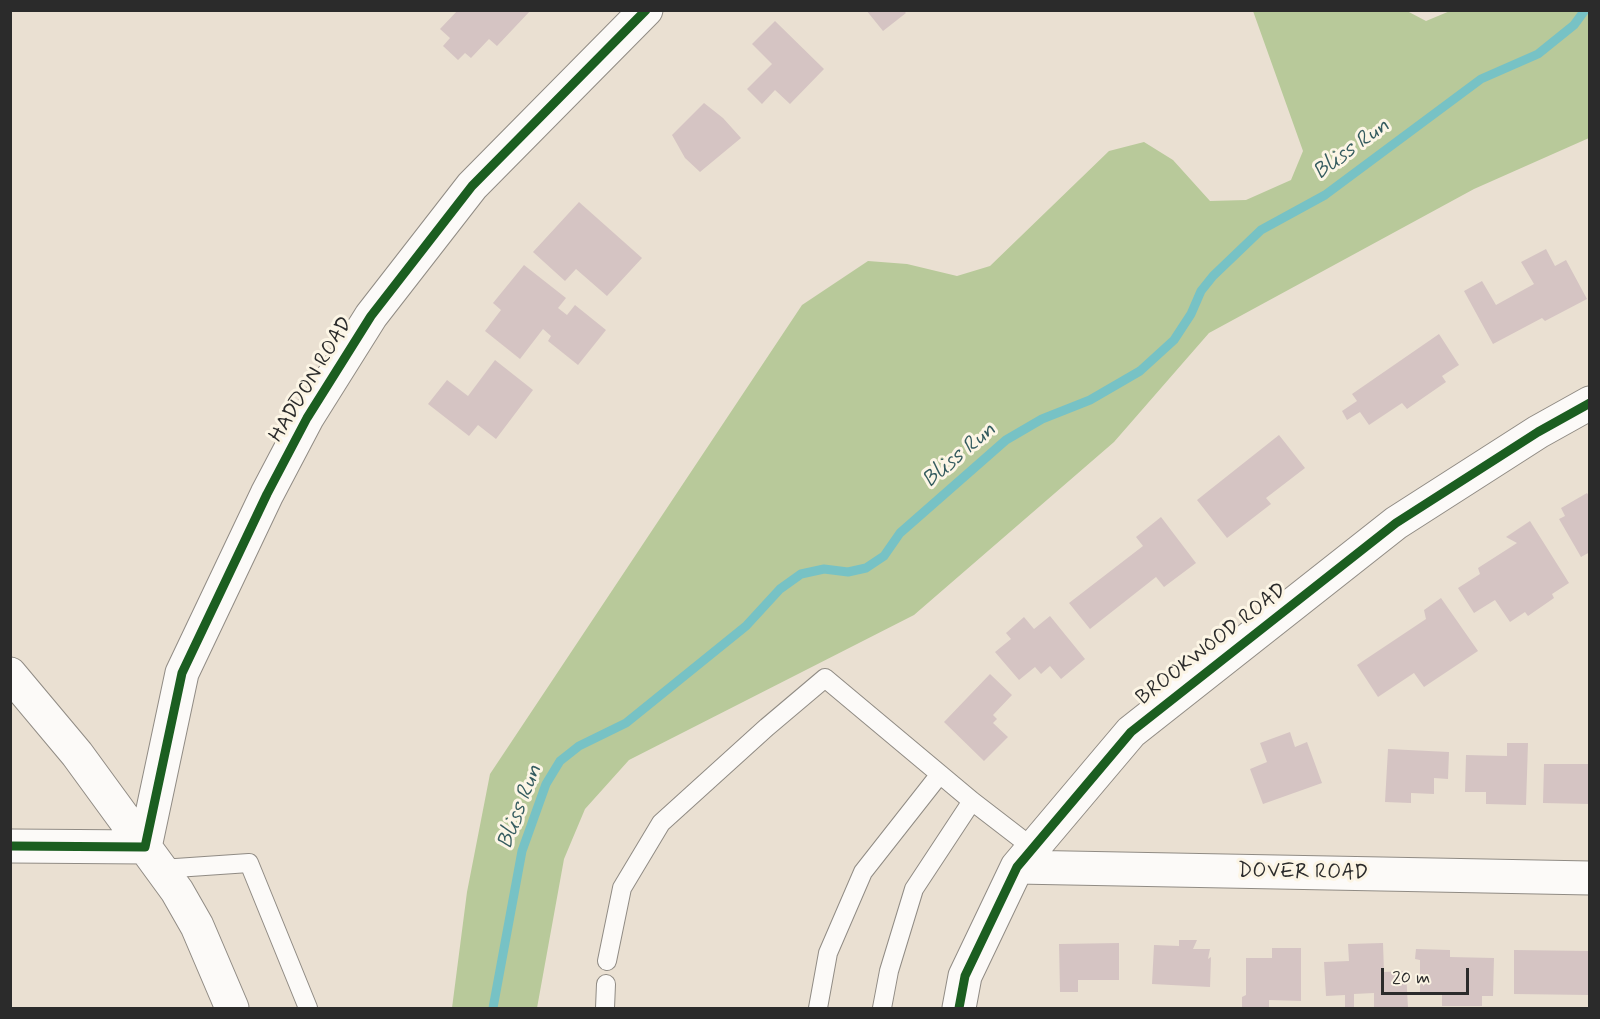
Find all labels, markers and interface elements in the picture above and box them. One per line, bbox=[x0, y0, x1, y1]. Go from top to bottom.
water label: Bliss Run bbox=[1309, 114, 1395, 186]
street label: HADDON ROAD bbox=[265, 313, 359, 447]
water label: Bliss Run bbox=[918, 418, 1002, 494]
street label: BROOKWOOD ROAD bbox=[1132, 578, 1292, 712]
water label: Bliss Run bbox=[493, 761, 549, 853]
street label: DOVER ROAD bbox=[1238, 859, 1368, 887]
scale bar bbox=[1384, 956, 1472, 994]
text: 20 m bbox=[1392, 966, 1430, 990]

